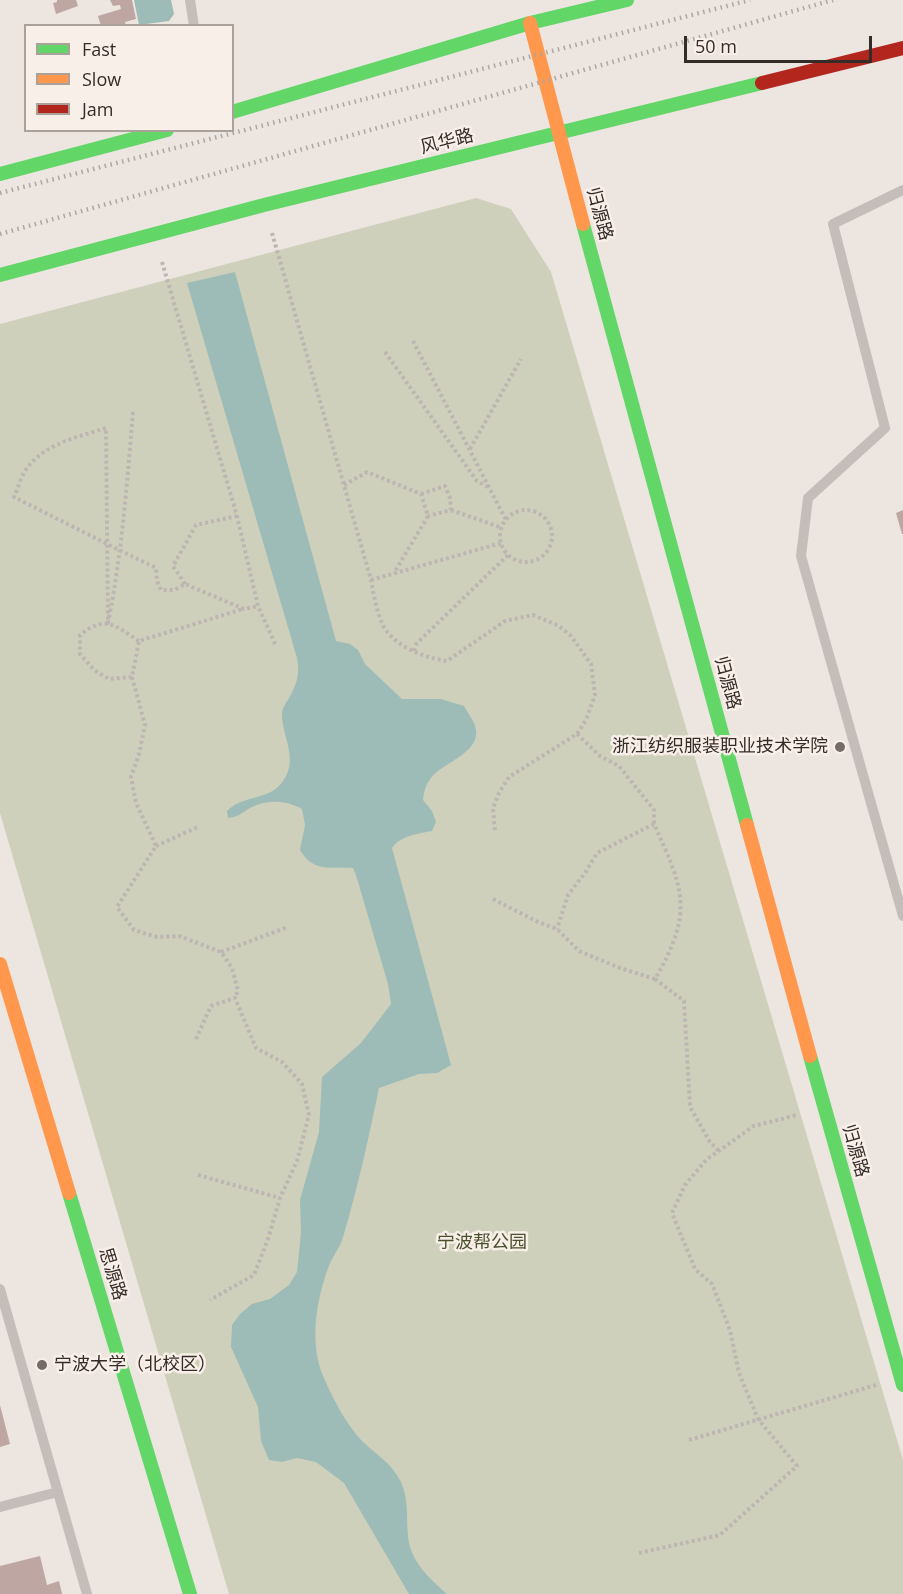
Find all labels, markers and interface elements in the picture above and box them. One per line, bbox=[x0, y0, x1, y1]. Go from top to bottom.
legend bbox=[24, 24, 234, 132]
scale bar bbox=[687, 24, 874, 62]
text: 50 m bbox=[695, 34, 737, 58]
text: Fast bbox=[82, 37, 116, 61]
text: Slow bbox=[82, 67, 121, 91]
text: Jam bbox=[82, 97, 114, 121]
street label: 风华路 bbox=[418, 125, 476, 159]
street label: 归源路 bbox=[582, 185, 616, 243]
street label: 归源路 bbox=[710, 654, 744, 712]
place label: 浙江纺织服装职业技术学院 bbox=[612, 736, 828, 758]
marker: 浙江纺织服装职业技术学院 bbox=[833, 740, 847, 754]
street label: 归源路 bbox=[837, 1122, 873, 1180]
park label: 宁波帮公园 bbox=[437, 1232, 527, 1254]
street label: 思源路 bbox=[94, 1245, 130, 1303]
place label: 宁波大学（北校区） bbox=[54, 1354, 216, 1376]
marker: 宁波大学（北校区） bbox=[35, 1358, 49, 1372]

